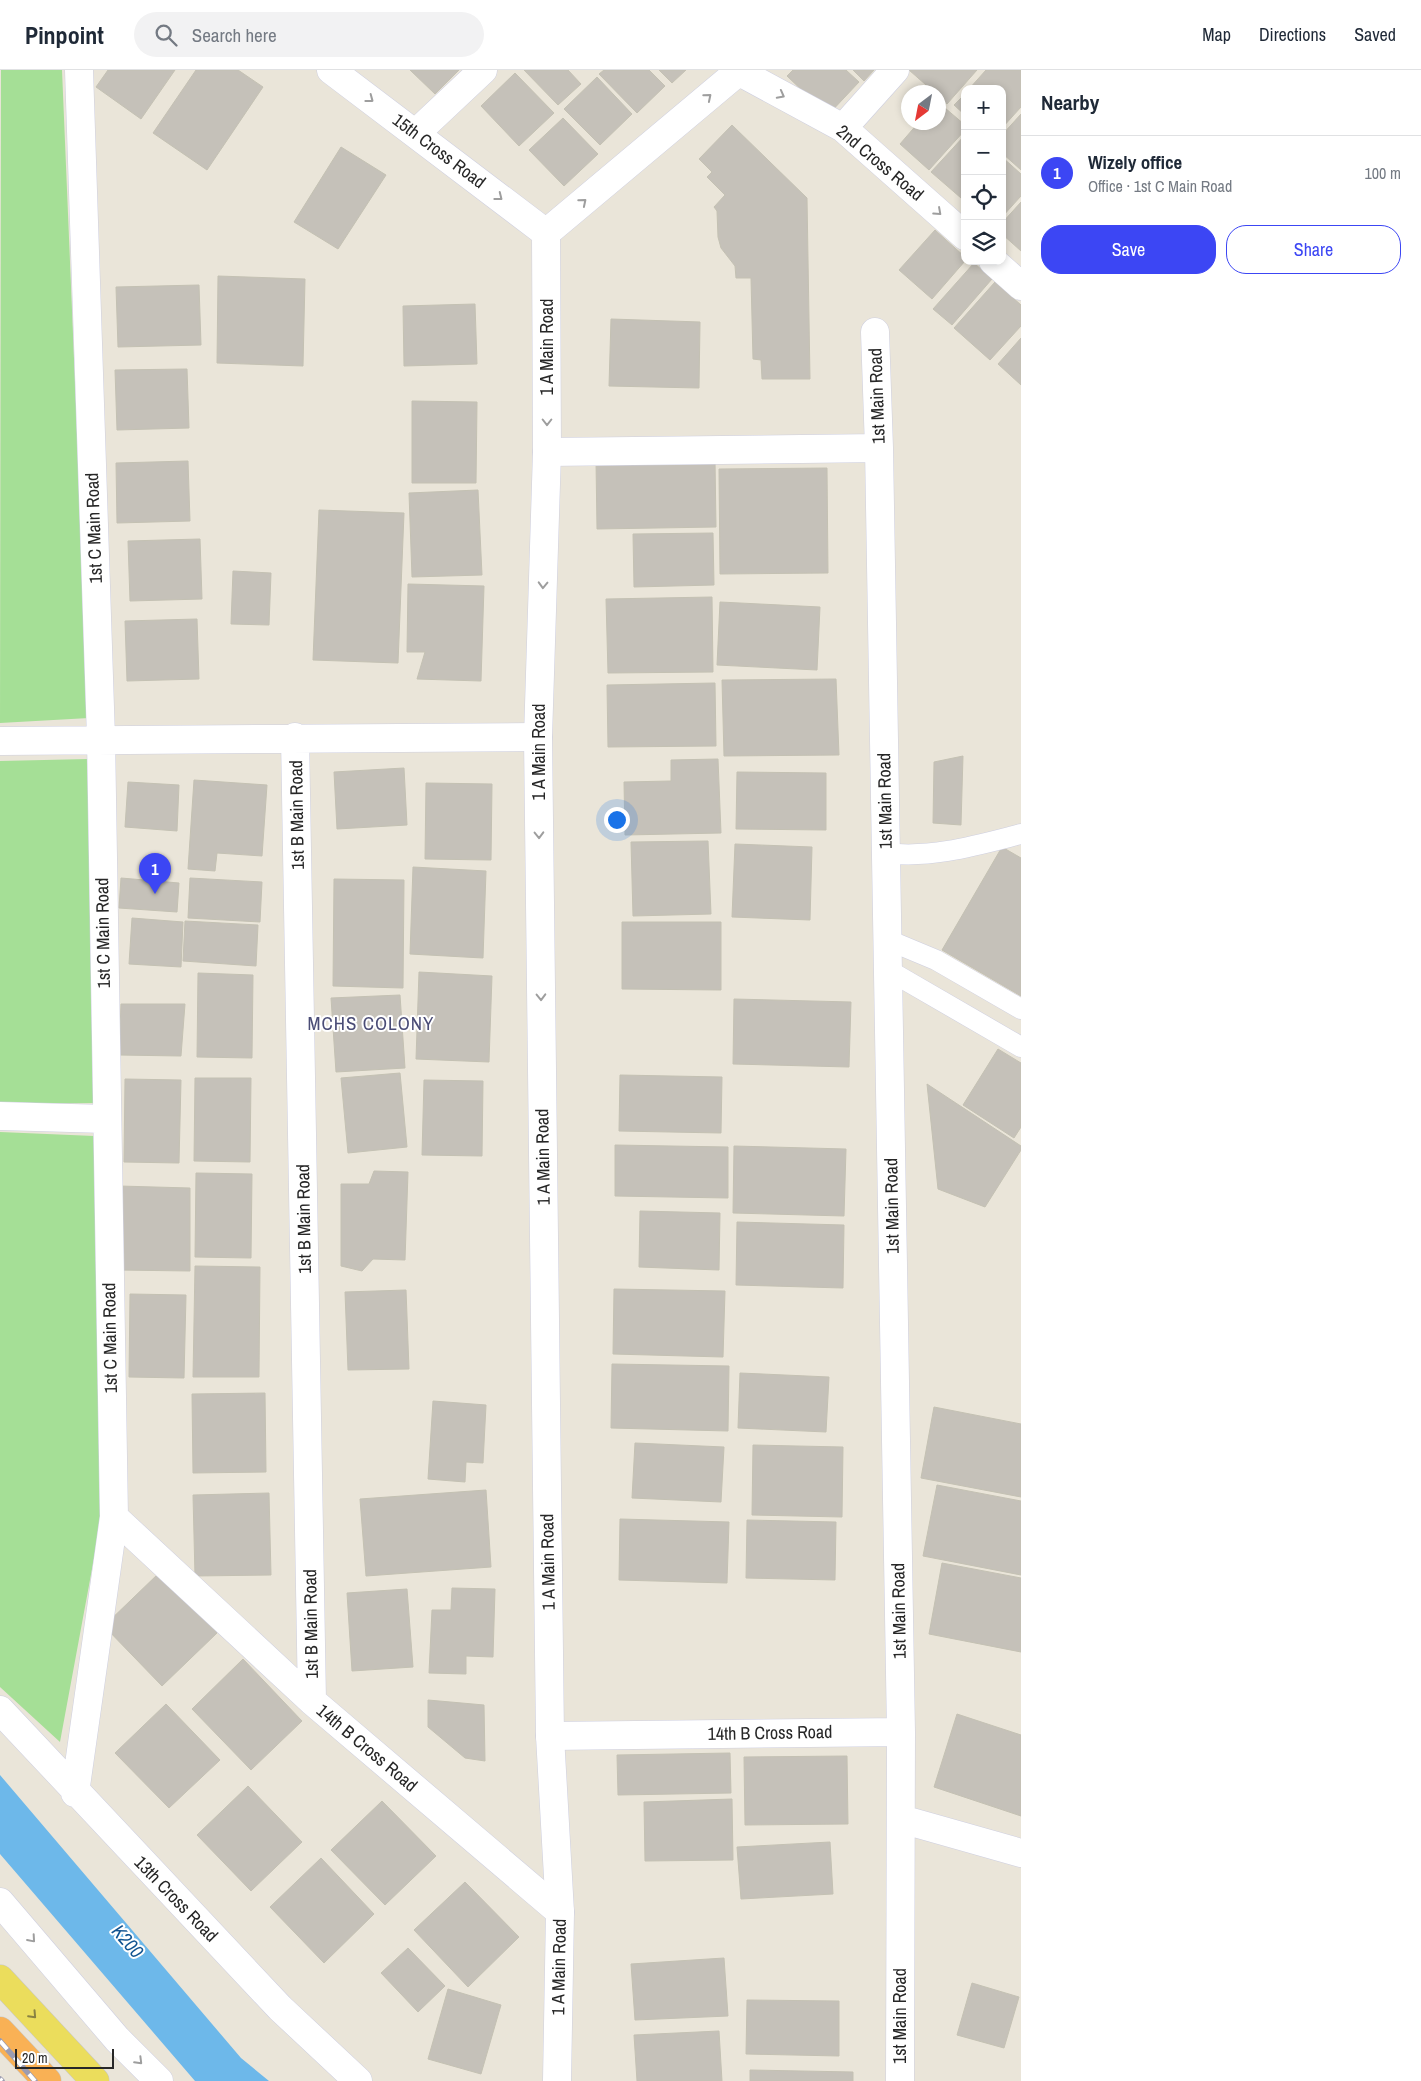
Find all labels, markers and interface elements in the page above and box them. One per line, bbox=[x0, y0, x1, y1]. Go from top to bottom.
search box bbox=[134, 12, 484, 57]
text: Pinpoint bbox=[25, 19, 104, 51]
icon: search bbox=[152, 21, 180, 49]
text: Search here bbox=[192, 22, 277, 48]
text: Map bbox=[1202, 22, 1231, 47]
text: Directions bbox=[1259, 22, 1326, 47]
text: Saved bbox=[1354, 22, 1396, 47]
north arrow bbox=[901, 85, 946, 130]
map controls bbox=[961, 85, 1006, 265]
button: + bbox=[961, 85, 1006, 130]
text: Nearby bbox=[1041, 88, 1099, 117]
one-way arrow bbox=[775, 89, 784, 99]
one-way arrow bbox=[364, 93, 374, 102]
one-way arrow bbox=[702, 94, 711, 103]
street label: 15th Cross Road bbox=[388, 107, 491, 194]
street label: 2nd Cross Road bbox=[831, 119, 929, 206]
button: − bbox=[961, 130, 1006, 175]
text: Wizely office bbox=[1088, 149, 1182, 175]
text: 1 bbox=[1053, 162, 1061, 184]
text: 100 m bbox=[1365, 162, 1401, 184]
button: locate bbox=[961, 175, 1006, 220]
text: Office · 1st C Main Road bbox=[1088, 175, 1232, 197]
one-way arrow bbox=[493, 192, 502, 200]
one-way arrow bbox=[578, 199, 587, 208]
one-way arrow bbox=[932, 207, 941, 216]
button: layers bbox=[961, 220, 1006, 265]
button: Save bbox=[1041, 225, 1216, 274]
button: Share bbox=[1226, 225, 1401, 274]
street label: 1 A Main Road bbox=[534, 299, 559, 395]
street label: 1st Main Road bbox=[862, 348, 891, 444]
one-way arrow bbox=[542, 418, 552, 426]
street label: 1st C Main Road bbox=[79, 472, 108, 584]
one-way arrow bbox=[537, 581, 548, 589]
street label: 1 A Main Road bbox=[526, 704, 551, 800]
street label: 1st Main Road bbox=[871, 753, 898, 849]
street label: 1st B Main Road bbox=[283, 760, 310, 870]
your location bbox=[604, 807, 630, 833]
one-way arrow bbox=[534, 831, 544, 839]
pin: 1 bbox=[139, 853, 171, 894]
street label: 1st C Main Road bbox=[89, 877, 116, 989]
one-way arrow bbox=[536, 994, 546, 1001]
district label: MCHS COLONY bbox=[308, 1010, 435, 1036]
street label: 1 A Main Road bbox=[529, 1108, 556, 1206]
street label: 1st Main Road bbox=[878, 1158, 905, 1254]
street label: 1st B Main Road bbox=[290, 1164, 317, 1274]
street label: 1st C Main Road bbox=[96, 1282, 123, 1394]
street label: 1 A Main Road bbox=[534, 1513, 561, 1611]
street label: 1st Main Road bbox=[885, 1563, 912, 1659]
street label: 1st B Main Road bbox=[297, 1569, 324, 1679]
street label: 14th B Cross Road bbox=[312, 1698, 423, 1797]
street label: 14th B Cross Road bbox=[707, 1719, 833, 1746]
street label: 13th Cross Road bbox=[129, 1850, 224, 1947]
street label: 1 A Main Road bbox=[545, 1918, 572, 2016]
water label: K200 bbox=[106, 1919, 150, 1964]
one-way arrow bbox=[26, 1934, 35, 1943]
street label: 1st Main Road bbox=[887, 1968, 912, 2064]
one-way arrow bbox=[27, 2009, 36, 2018]
scale bar bbox=[15, 2046, 114, 2069]
text: 20 m bbox=[22, 2049, 48, 2067]
one-way arrow bbox=[133, 2055, 142, 2064]

